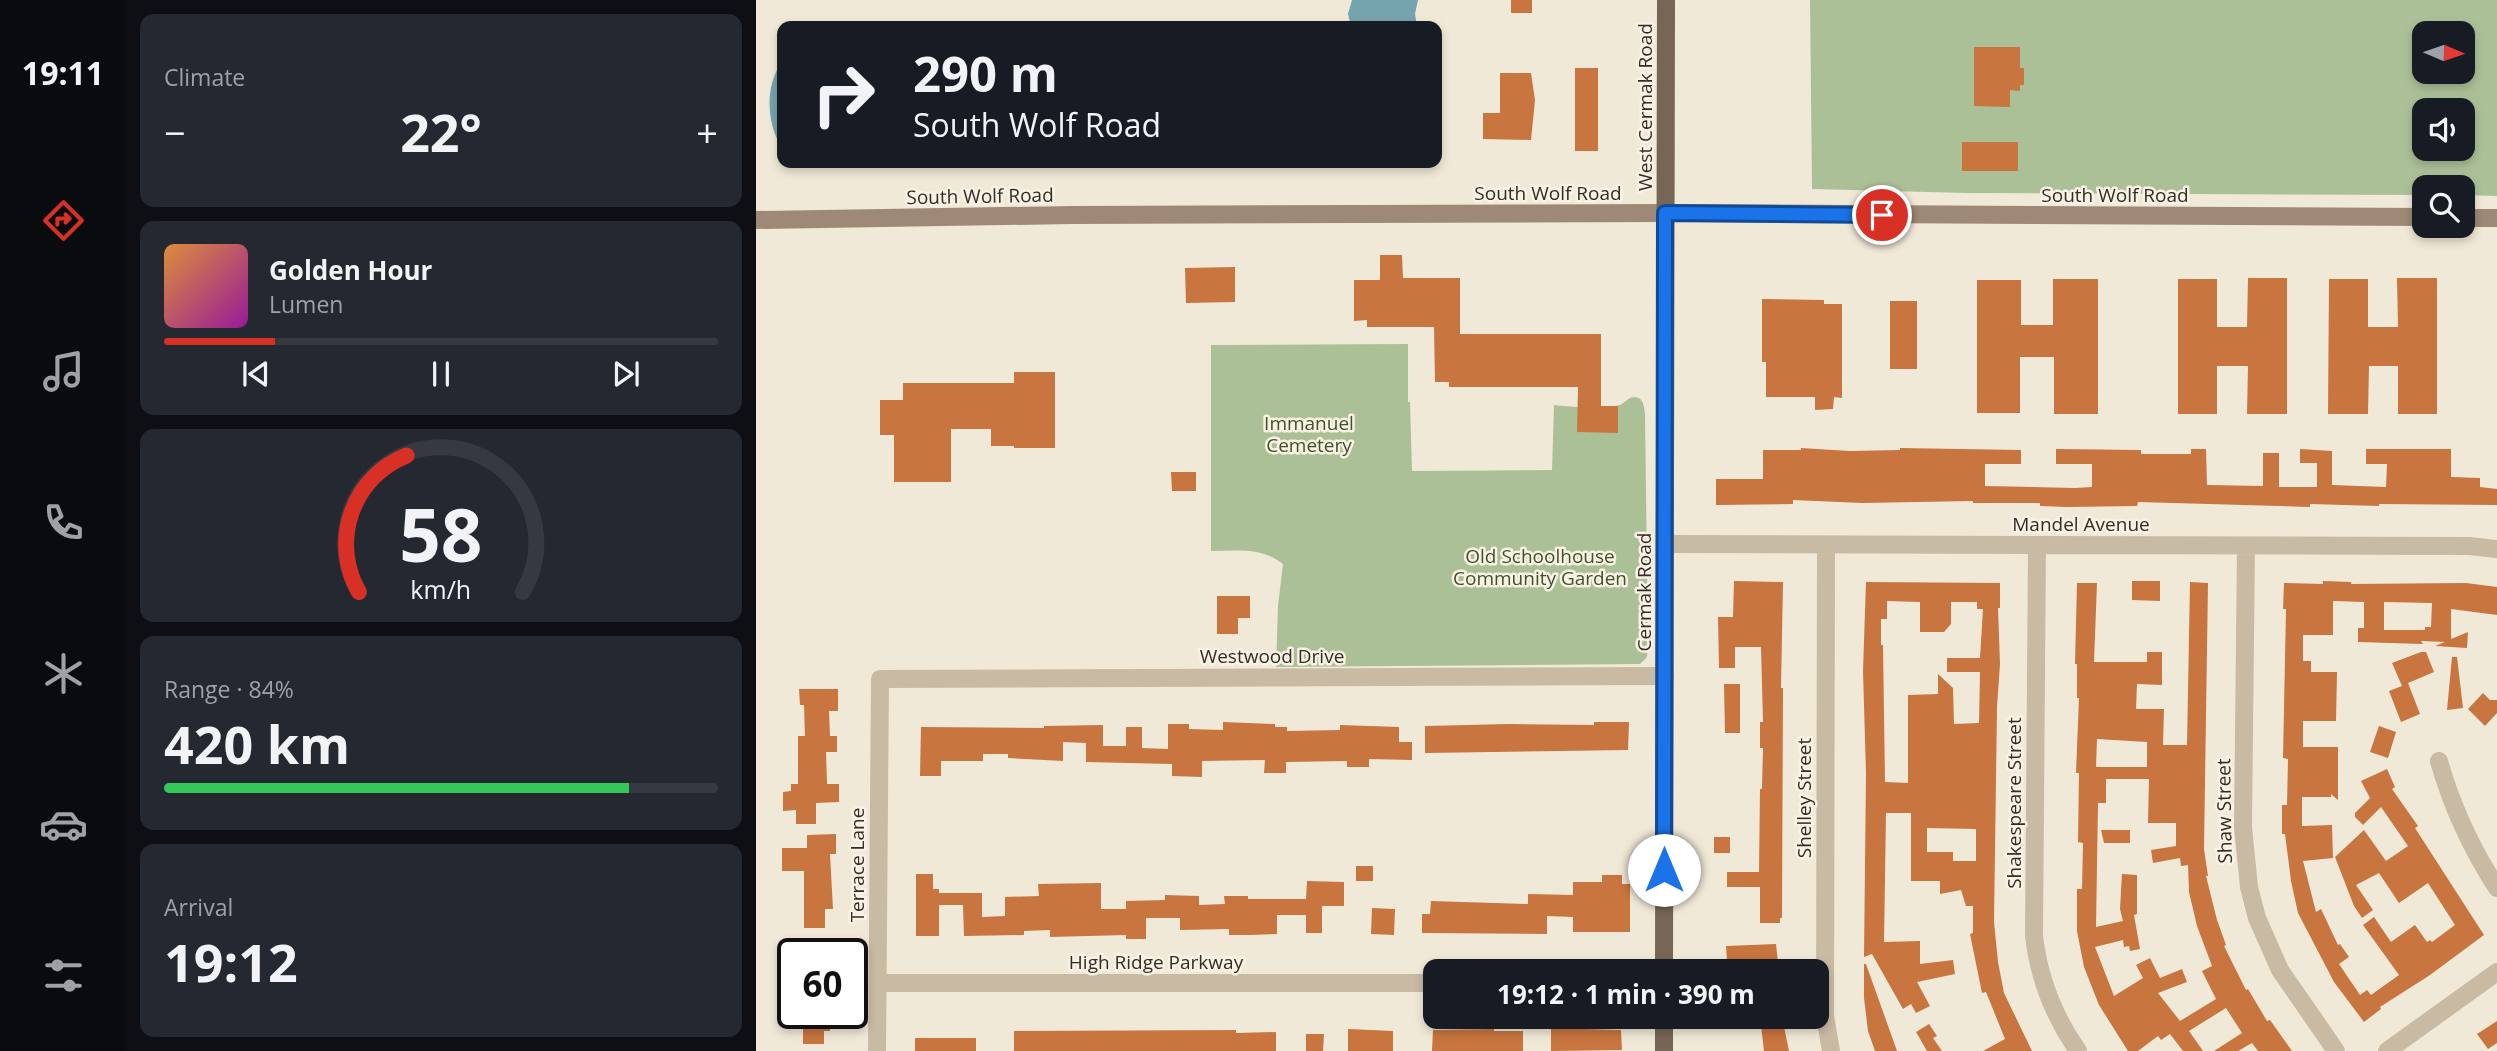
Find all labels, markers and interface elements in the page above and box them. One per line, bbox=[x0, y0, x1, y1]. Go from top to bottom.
north arrow bbox=[2412, 21, 2474, 84]
map controls bbox=[2412, 21, 2475, 238]
street label: West Cermak Road bbox=[1632, 23, 1658, 191]
text: 290 m bbox=[913, 40, 1058, 106]
icon: right bbox=[798, 49, 889, 140]
text: 19:11 bbox=[22, 51, 104, 94]
text: Climate bbox=[164, 61, 245, 93]
text: 22° bbox=[400, 96, 482, 167]
button: sound bbox=[2412, 98, 2475, 161]
text: South Wolf Road bbox=[913, 103, 1161, 146]
text: − bbox=[164, 106, 186, 158]
text: + bbox=[696, 106, 718, 158]
button: search bbox=[2412, 175, 2475, 238]
street label: South Wolf Road bbox=[1474, 180, 1622, 206]
street label: South Wolf Road bbox=[906, 182, 1054, 210]
street label: South Wolf Road bbox=[2041, 182, 2189, 208]
pin bbox=[1852, 185, 1912, 245]
icon: directions bbox=[39, 196, 88, 245]
icon: arrive bbox=[1863, 196, 1901, 234]
text: Golden Hour bbox=[269, 252, 432, 288]
text: Lumen bbox=[269, 288, 343, 320]
icon: music bbox=[39, 347, 88, 396]
icon: previous bbox=[237, 355, 275, 393]
icon: pause bbox=[422, 355, 460, 393]
icon: next bbox=[607, 355, 645, 393]
park label: Immanuel Cemetery bbox=[1264, 410, 1354, 458]
text: 58 bbox=[399, 484, 483, 583]
icon: phone bbox=[39, 498, 88, 547]
street label: Mandel Avenue bbox=[2012, 511, 2150, 537]
street label: Cermak Road bbox=[1631, 533, 1657, 651]
park label: Old Schoolhouse Community Garden bbox=[1453, 543, 1627, 591]
text: km/h bbox=[411, 571, 471, 605]
street label: Westwood Drive bbox=[1200, 643, 1344, 669]
icon: climate bbox=[39, 649, 88, 698]
text: Range · 84% bbox=[164, 673, 294, 705]
text: 420 km bbox=[164, 708, 350, 779]
street label: Shakespeare Street bbox=[2001, 717, 2027, 889]
street label: Shelley Street bbox=[1791, 738, 1817, 858]
street label: Shaw Street bbox=[2210, 758, 2238, 864]
icon: car bbox=[39, 800, 88, 849]
street label: Terrace Lane bbox=[844, 808, 870, 922]
position arrow bbox=[1627, 833, 1701, 907]
text: Arrival bbox=[164, 891, 233, 923]
text: 19:12 bbox=[164, 926, 298, 997]
speed limit sign: 60 bbox=[777, 938, 868, 1029]
street label: High Ridge Parkway bbox=[1069, 949, 1244, 975]
icon: filters bbox=[39, 951, 88, 1000]
text: 19:12 · 1 min · 390 m bbox=[1497, 976, 1755, 1012]

